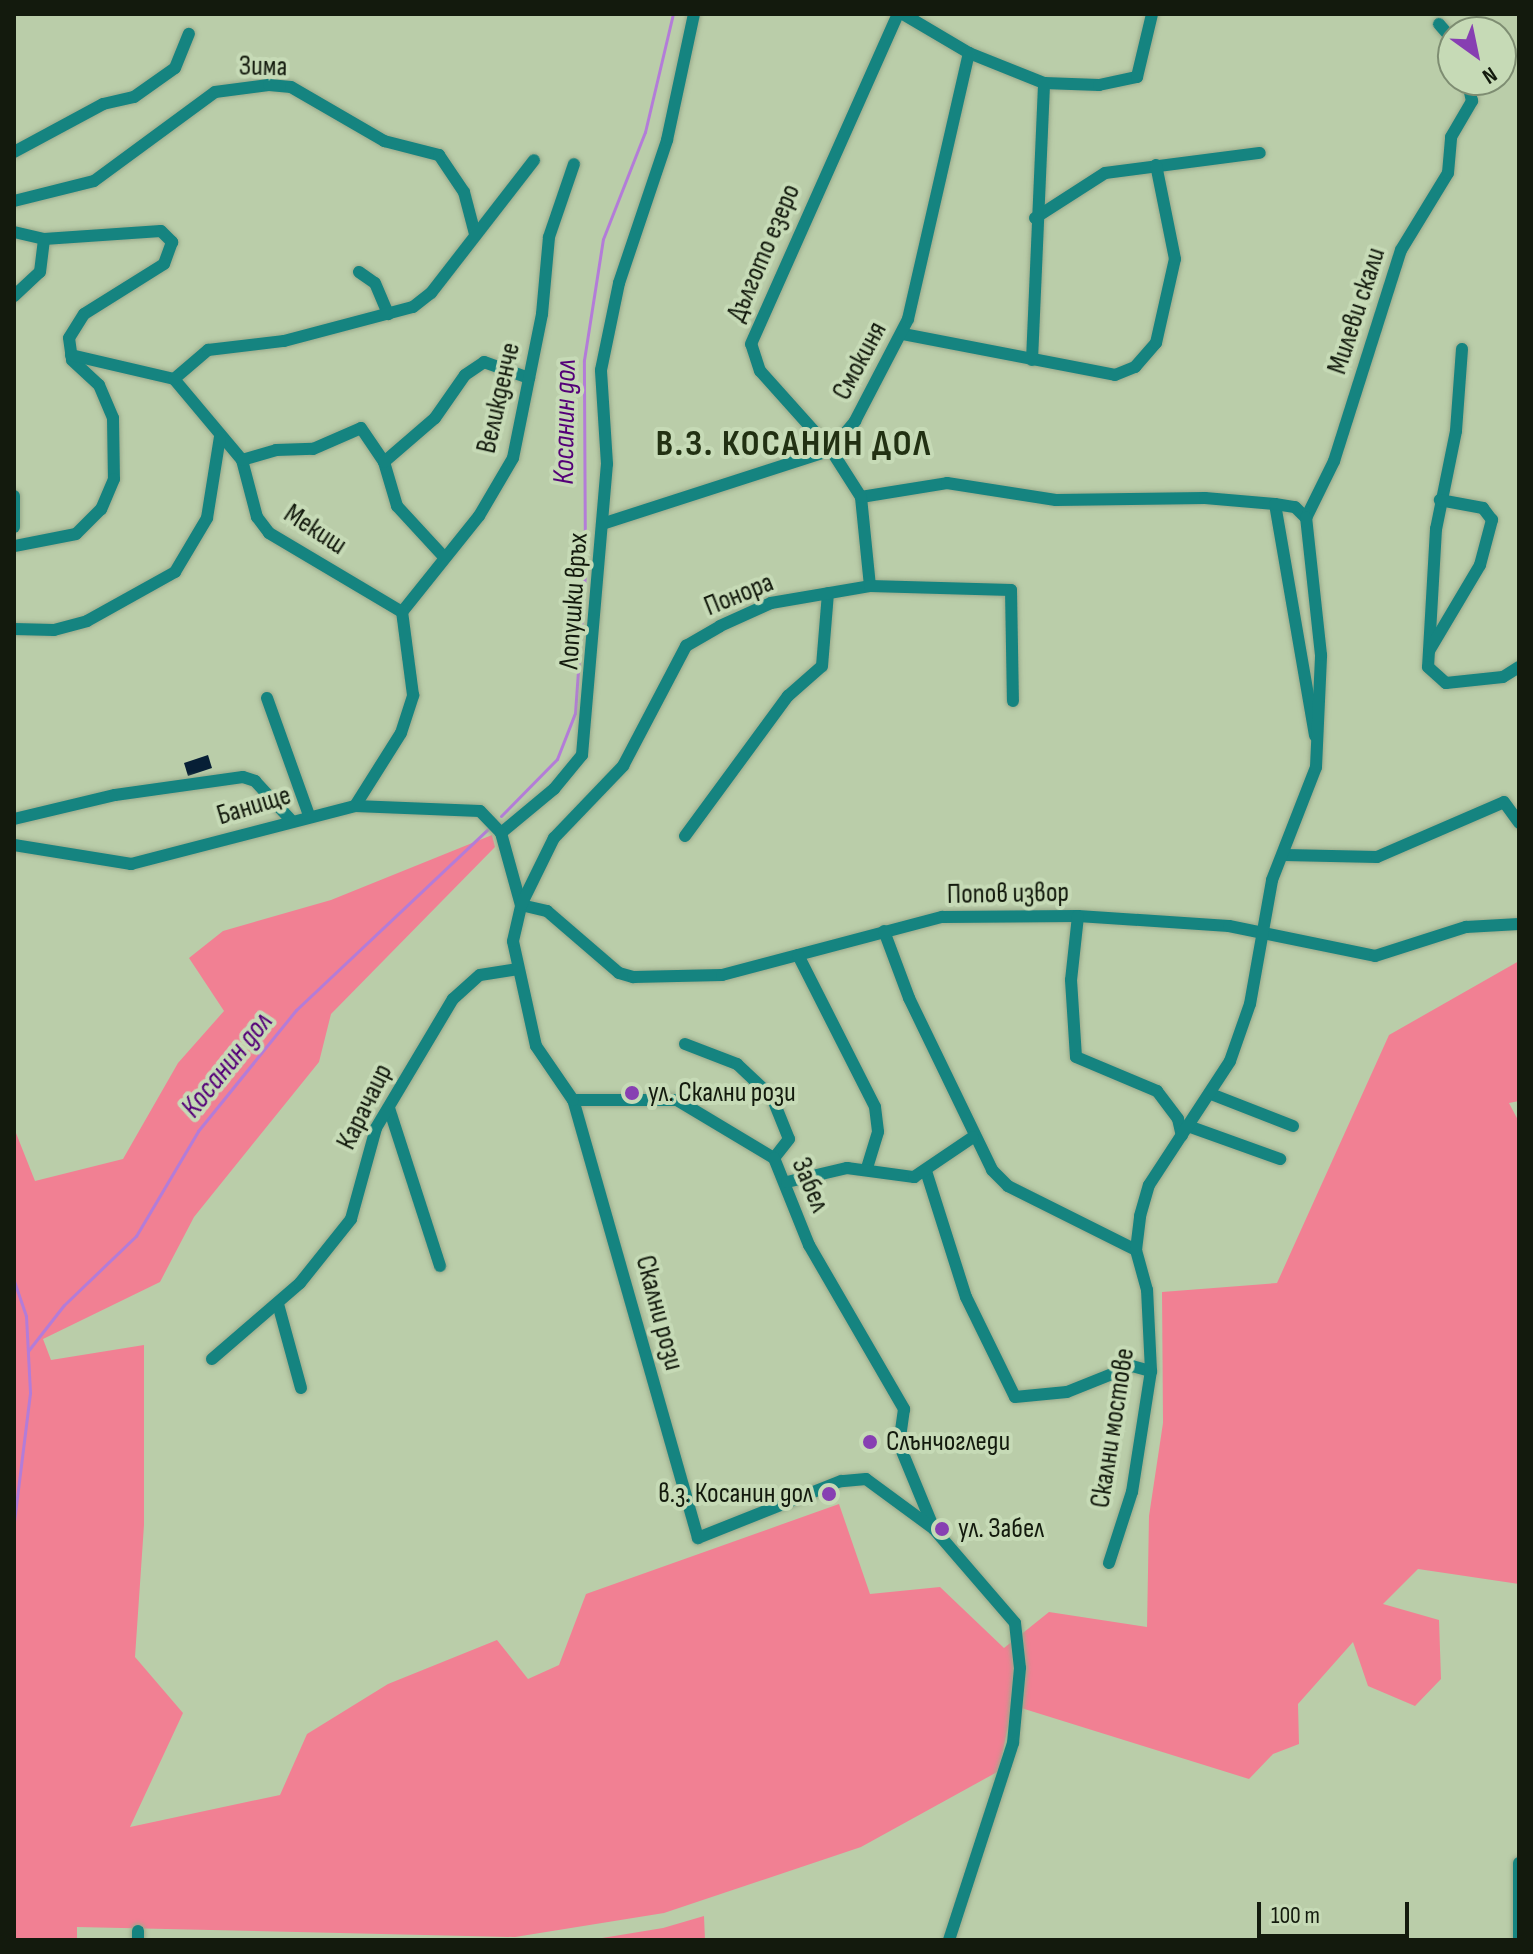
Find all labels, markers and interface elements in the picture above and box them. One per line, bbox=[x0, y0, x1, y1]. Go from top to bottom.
north arrow bbox=[1437, 16, 1517, 96]
street label: Зима bbox=[238, 50, 288, 84]
text: N bbox=[1477, 60, 1502, 89]
street label: Дългото езеро bbox=[720, 179, 808, 327]
street label: Милеви скали bbox=[1321, 244, 1393, 378]
street label: Смокиня bbox=[825, 316, 895, 406]
street label: Великденче bbox=[470, 339, 528, 457]
water label: Косанин дол bbox=[546, 359, 584, 485]
district label: В.З. КОСАНИН ДОЛ bbox=[656, 423, 932, 467]
street label: Мекиш bbox=[277, 497, 353, 563]
street label: Лопушки връх bbox=[552, 532, 596, 670]
street label: Понора bbox=[700, 566, 778, 624]
street label: Банище bbox=[213, 779, 295, 833]
street label: Попов извор bbox=[947, 876, 1069, 912]
water label: Косанин дол bbox=[174, 1005, 280, 1125]
street label: Карачаир bbox=[330, 1059, 400, 1155]
place label: ул. Скални рози bbox=[648, 1076, 796, 1110]
marker: ул. Скални рози bbox=[623, 1084, 641, 1102]
street label: Забел bbox=[784, 1153, 836, 1217]
street label: Скални рози bbox=[628, 1252, 690, 1374]
street label: Скални мостове bbox=[1084, 1346, 1142, 1510]
place label: Слънчогледи bbox=[886, 1425, 1010, 1459]
marker: Слънчогледи bbox=[861, 1433, 879, 1451]
place label: в.з. Косанин дол bbox=[658, 1477, 813, 1511]
marker: в.з. Косанин дол bbox=[820, 1485, 838, 1503]
place label: ул. Забел bbox=[958, 1512, 1044, 1546]
marker: ул. Забел bbox=[933, 1520, 951, 1538]
scale bar bbox=[1261, 1886, 1413, 1936]
text: 100 m bbox=[1271, 1901, 1320, 1930]

